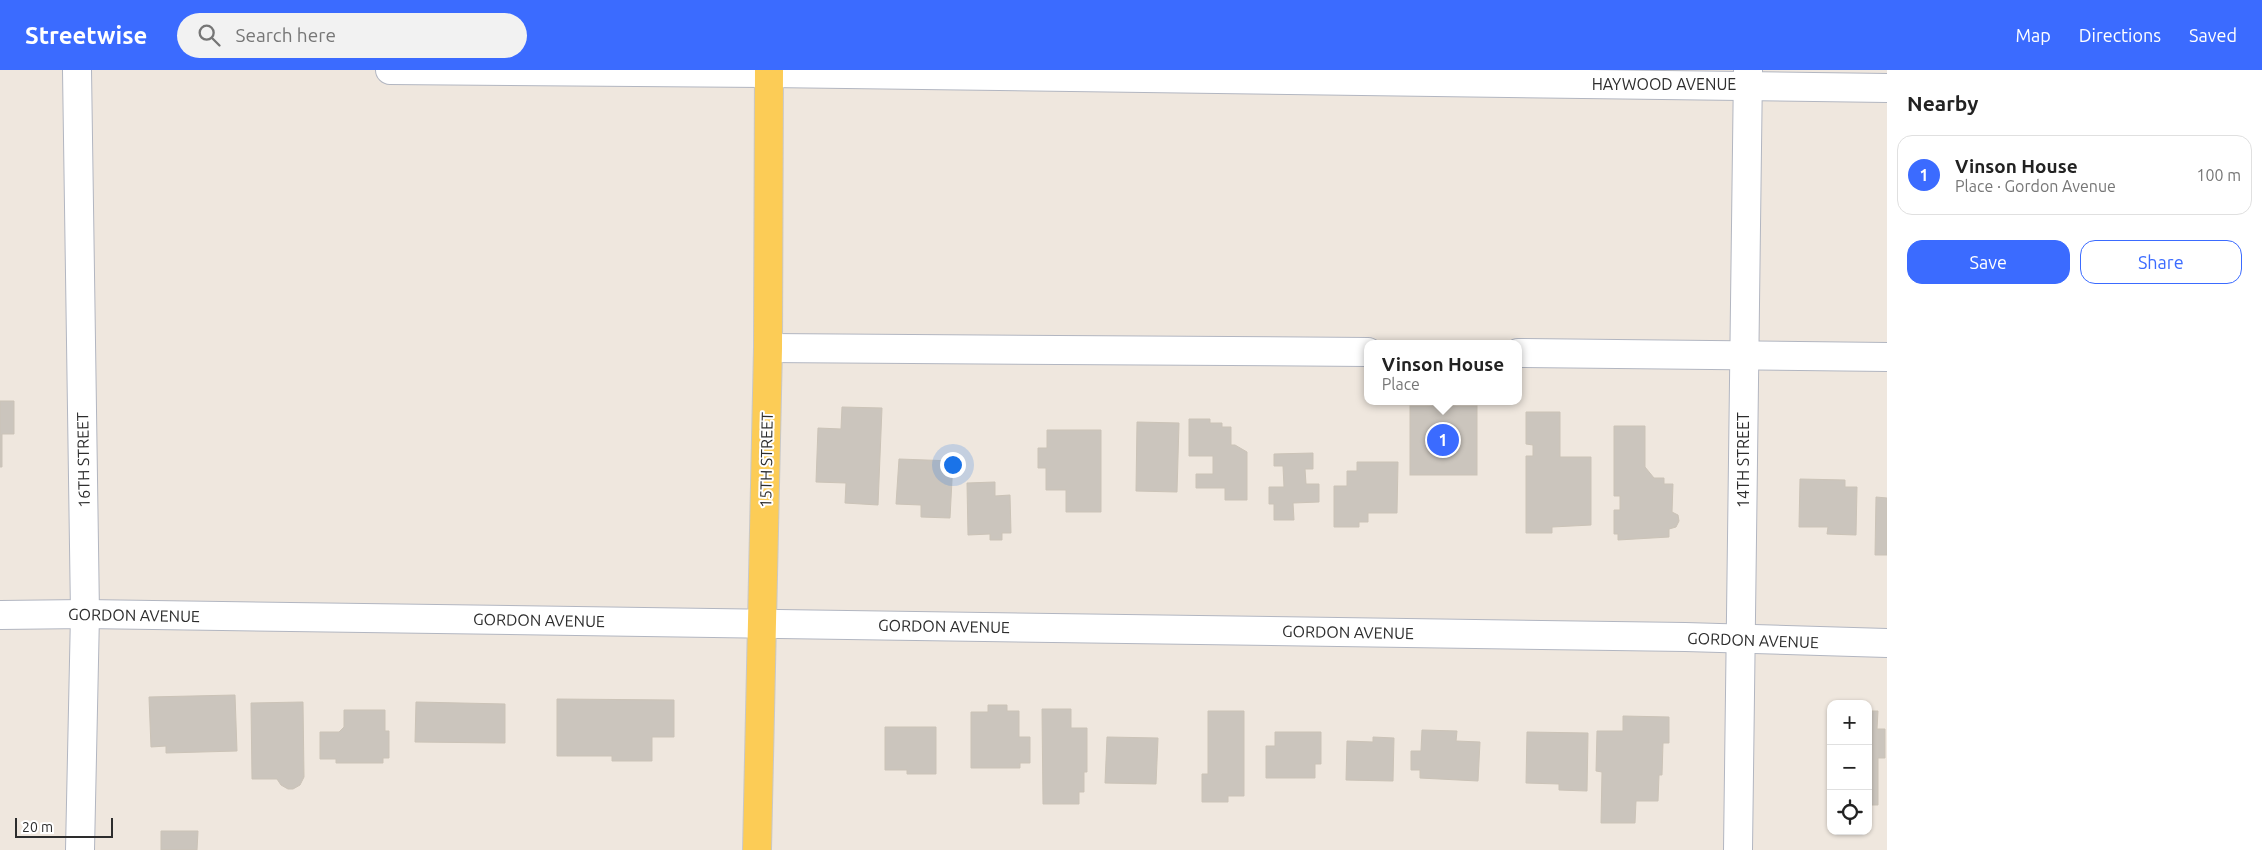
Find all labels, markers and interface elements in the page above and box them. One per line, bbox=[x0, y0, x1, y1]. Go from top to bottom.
search box bbox=[177, 13, 527, 58]
icon: search bbox=[195, 21, 223, 49]
text: Streetwise bbox=[25, 22, 147, 49]
text: Search here bbox=[235, 24, 336, 46]
text: Map bbox=[2015, 25, 2051, 45]
text: Directions bbox=[2079, 25, 2161, 45]
text: Saved bbox=[2189, 25, 2237, 45]
street label: HAYWOOD AVENUE bbox=[1592, 75, 1736, 93]
text: Nearby bbox=[1907, 91, 1978, 115]
text: Vinson House bbox=[1955, 155, 2078, 177]
text: 1 bbox=[1919, 166, 1929, 184]
text: 100 m bbox=[2196, 166, 2241, 184]
text: Place · Gordon Avenue bbox=[1955, 177, 2116, 195]
button: Save bbox=[1907, 240, 2070, 284]
button: Share bbox=[2080, 240, 2242, 284]
popup bbox=[1364, 340, 1522, 405]
text: Vinson House bbox=[1382, 353, 1504, 375]
text: Place bbox=[1382, 375, 1420, 393]
street label: 16TH STREET bbox=[73, 412, 93, 508]
street label: 15TH STREET bbox=[756, 412, 776, 508]
street label: 14TH STREET bbox=[1734, 412, 1752, 508]
pin: 1 bbox=[1427, 421, 1459, 459]
your location bbox=[940, 452, 966, 478]
street label: GORDON AVENUE bbox=[68, 605, 200, 625]
street label: GORDON AVENUE bbox=[473, 610, 605, 630]
street label: GORDON AVENUE bbox=[878, 616, 1010, 636]
street label: GORDON AVENUE bbox=[1282, 622, 1414, 642]
street label: GORDON AVENUE bbox=[1687, 629, 1819, 651]
map controls bbox=[1827, 700, 1872, 835]
button: + bbox=[1827, 700, 1872, 745]
button: − bbox=[1827, 745, 1872, 790]
button: locate bbox=[1827, 790, 1872, 835]
scale bar bbox=[15, 815, 112, 838]
text: 20 m bbox=[22, 819, 53, 835]

